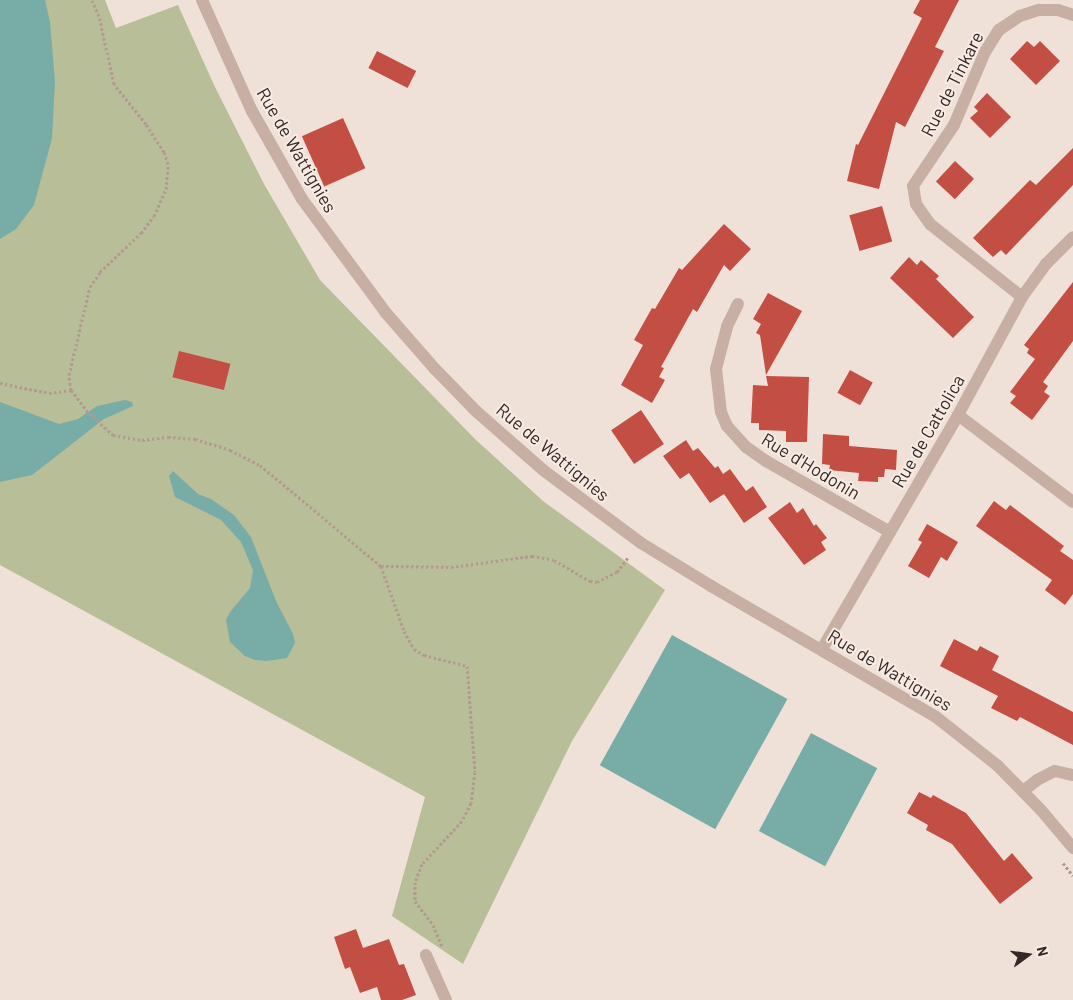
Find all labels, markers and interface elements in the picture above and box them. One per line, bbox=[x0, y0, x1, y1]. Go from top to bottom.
street label: Rue de Tinkare bbox=[916, 28, 988, 140]
street label: Rue de Wattignies bbox=[252, 84, 342, 216]
street label: Rue de Cattolica bbox=[887, 371, 969, 491]
street label: Rue de Wattignies bbox=[492, 399, 614, 505]
street label: Rue d'Hodonin bbox=[758, 428, 864, 504]
street label: Rue de Wattignies bbox=[824, 625, 956, 715]
north arrow bbox=[1003, 930, 1053, 980]
text: N bbox=[1034, 945, 1052, 958]

